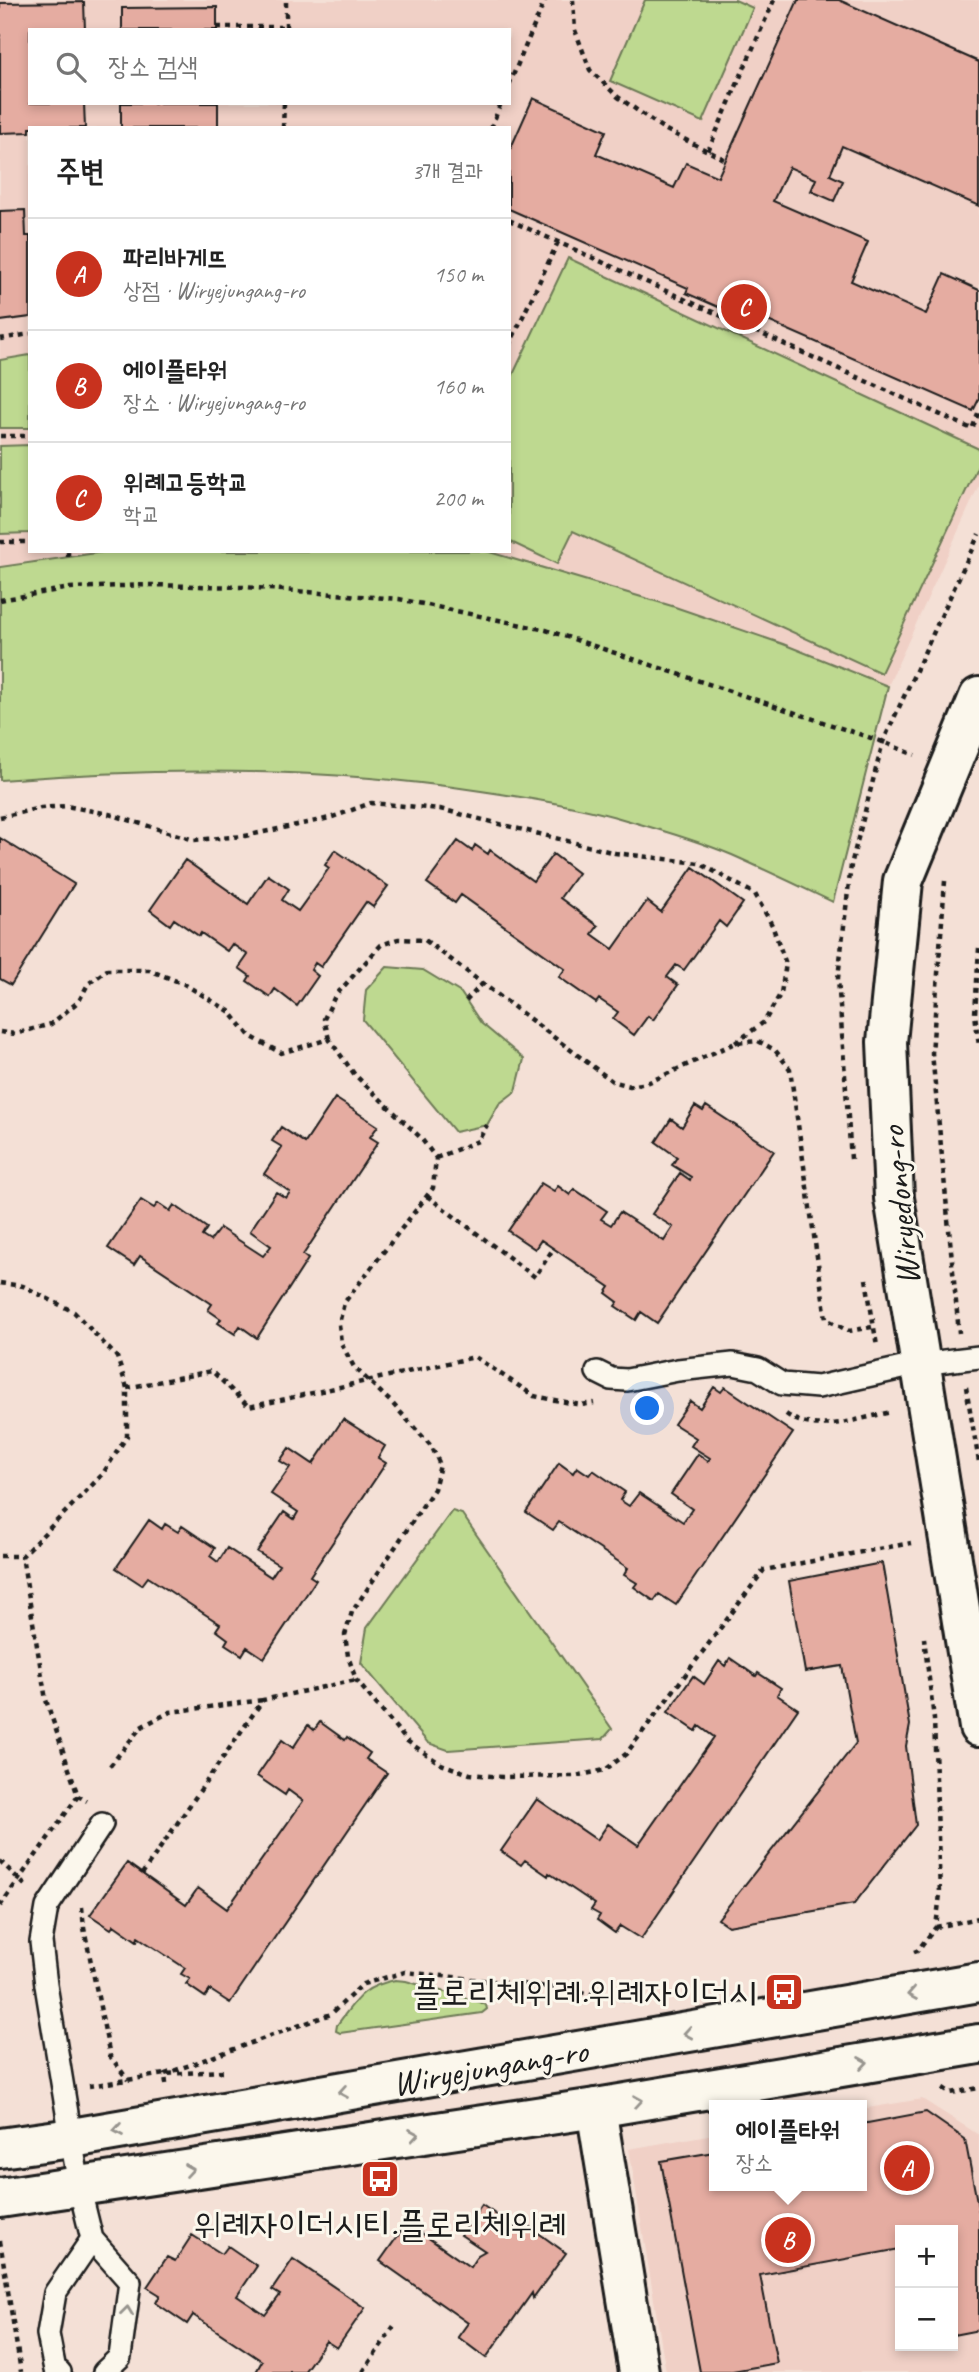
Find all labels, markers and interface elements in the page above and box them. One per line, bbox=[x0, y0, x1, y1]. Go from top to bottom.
search box bbox=[28, 28, 511, 105]
icon: search bbox=[52, 48, 90, 86]
text: 장소 검색 bbox=[108, 50, 198, 83]
text: 주변 bbox=[56, 152, 104, 190]
text: 3개 결과 bbox=[412, 157, 483, 186]
text: 파리바게뜨 bbox=[123, 242, 228, 275]
text: A bbox=[73, 260, 85, 289]
text: 150 m bbox=[434, 260, 483, 289]
text: 상점 · Wiryejungang-ro bbox=[123, 276, 305, 305]
pin: C bbox=[721, 281, 767, 333]
text: 에이플타워 bbox=[123, 354, 228, 387]
text: B bbox=[73, 372, 85, 401]
text: 160 m bbox=[434, 372, 483, 401]
text: 장소 · Wiryejungang-ro bbox=[123, 388, 305, 417]
text: 위례고등학교 bbox=[123, 466, 249, 499]
text: C bbox=[74, 484, 84, 513]
text: 200 m bbox=[434, 484, 483, 513]
text: 학교 bbox=[123, 500, 160, 529]
street label: Wiryedong-ro bbox=[869, 1123, 931, 1288]
your location bbox=[630, 1391, 664, 1425]
place label: 플로리체위례.위례자이더시 bbox=[412, 1970, 757, 2015]
bus stop icon: 플로리체위례.위례자이더시 bbox=[763, 1971, 805, 2013]
one-way arrow bbox=[906, 1986, 918, 2001]
one-way arrow bbox=[682, 2024, 694, 2039]
street label: Wiryejungang-ro bbox=[389, 2027, 592, 2106]
one-way arrow bbox=[857, 2056, 869, 2071]
one-way arrow bbox=[337, 2084, 349, 2099]
one-way arrow bbox=[632, 2094, 644, 2109]
popup bbox=[709, 2100, 867, 2191]
text: 에이플타워 bbox=[736, 2114, 840, 2147]
one-way arrow bbox=[112, 2122, 124, 2137]
one-way arrow bbox=[408, 2128, 419, 2143]
pin: A bbox=[884, 2142, 930, 2194]
text: 장소 bbox=[736, 2148, 773, 2177]
bus stop icon: 위례자이더시티.플로리체위례 bbox=[359, 2158, 401, 2200]
one-way arrow bbox=[183, 2162, 195, 2177]
place label: 위례자이더시티.플로리체위례 bbox=[193, 2202, 567, 2247]
pin: B bbox=[765, 2214, 811, 2266]
map controls bbox=[895, 2225, 958, 2351]
button: + bbox=[895, 2225, 958, 2288]
button: − bbox=[895, 2288, 958, 2351]
one-way arrow bbox=[120, 2305, 135, 2317]

